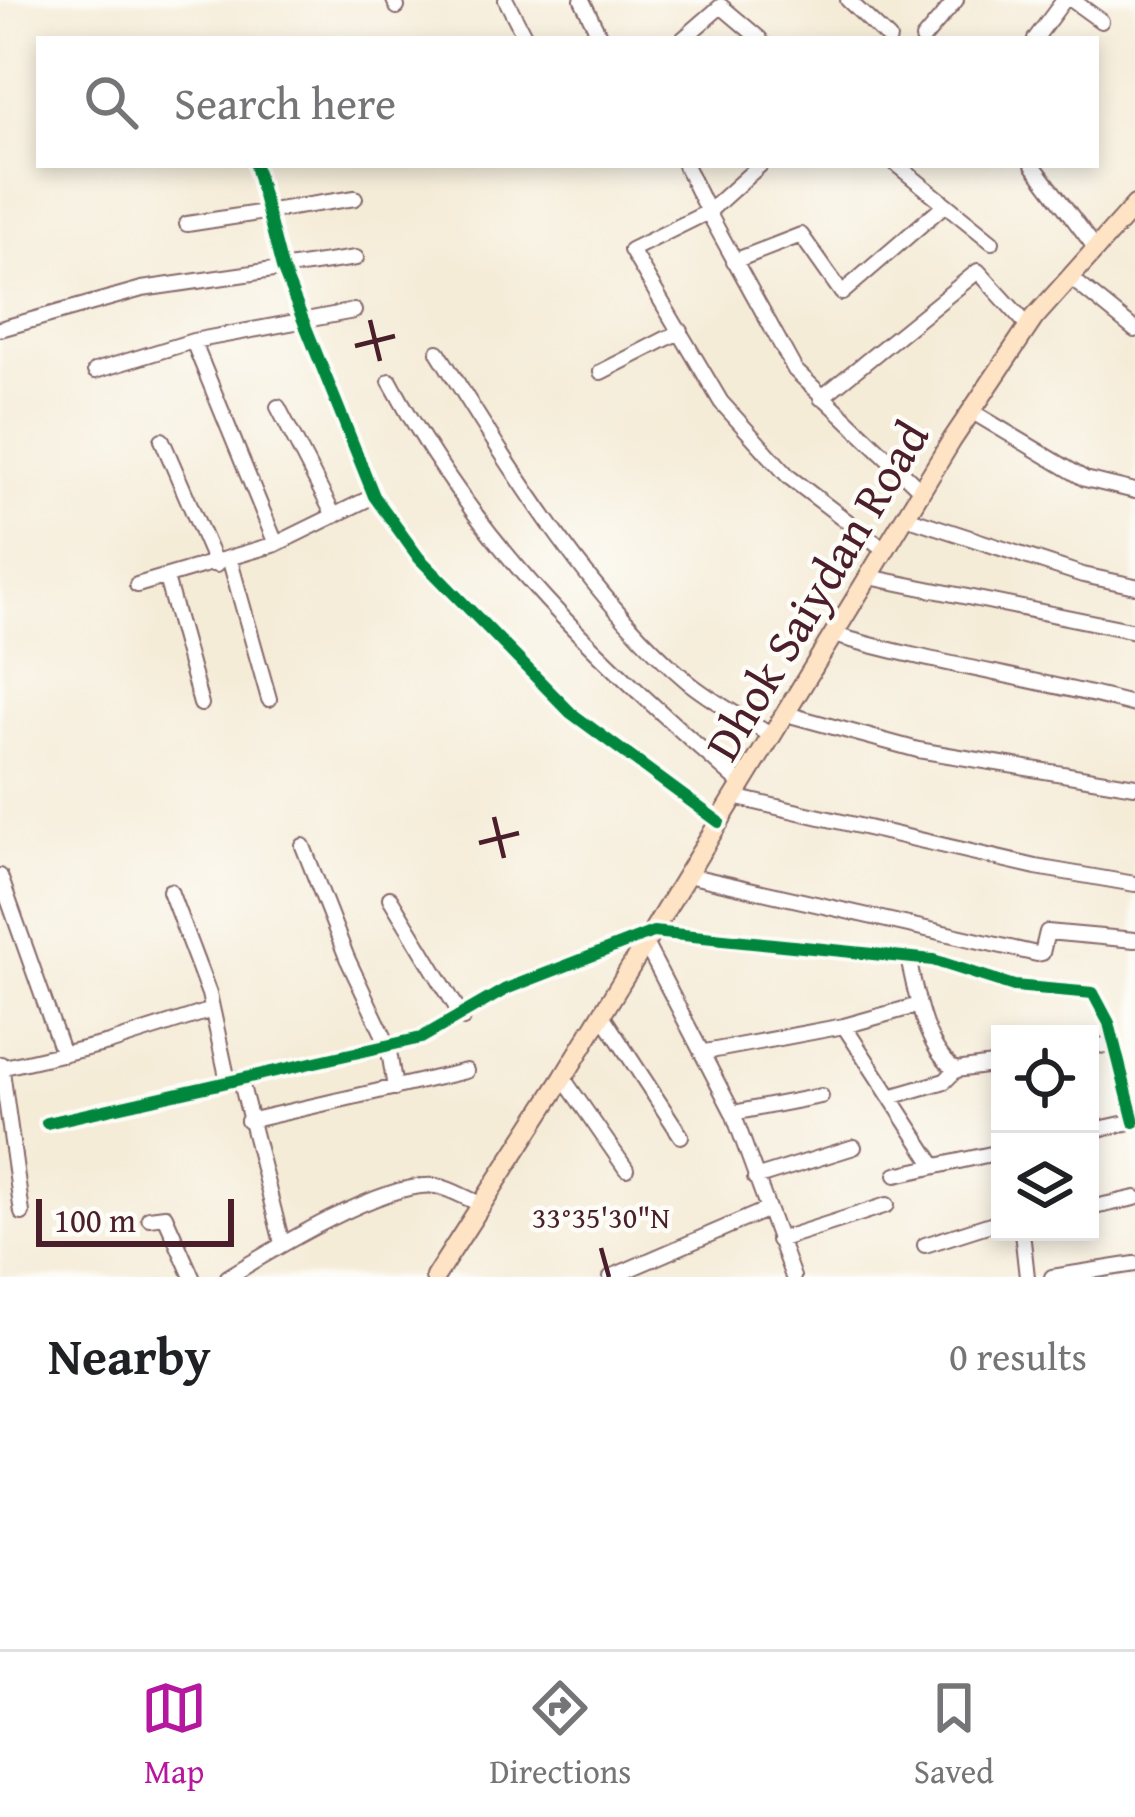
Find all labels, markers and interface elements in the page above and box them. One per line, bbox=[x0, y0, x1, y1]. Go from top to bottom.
search box bbox=[36, 36, 1099, 168]
icon: search bbox=[78, 69, 144, 135]
text: Search here bbox=[174, 70, 396, 135]
street label: Dhok Saiydan Road bbox=[686, 406, 946, 773]
map controls bbox=[991, 1025, 1099, 1241]
button: locate bbox=[991, 1025, 1099, 1133]
button: layers bbox=[991, 1133, 1099, 1241]
scale bar bbox=[36, 1193, 234, 1246]
text: 33°35'30"N bbox=[532, 1195, 670, 1239]
text: 100 m bbox=[54, 1196, 136, 1244]
text: Nearby bbox=[48, 1318, 211, 1393]
text: 0 results bbox=[949, 1327, 1087, 1384]
tab: Map bbox=[141, 1675, 207, 1795]
tab: Directions bbox=[490, 1675, 631, 1795]
tab: Saved bbox=[914, 1675, 994, 1795]

